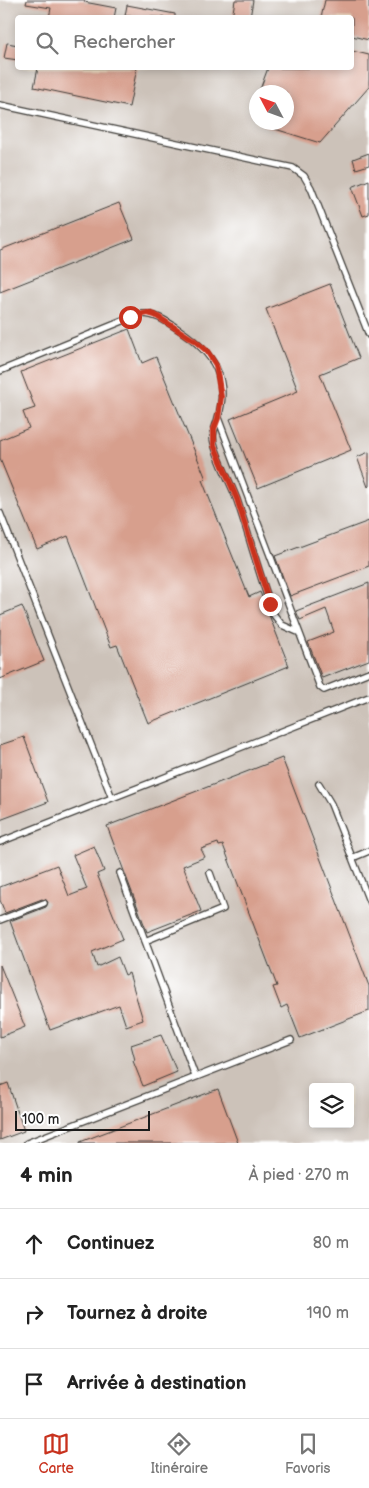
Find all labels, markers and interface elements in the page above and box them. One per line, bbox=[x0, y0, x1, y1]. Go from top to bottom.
search box bbox=[15, 15, 354, 70]
icon: search bbox=[33, 29, 61, 57]
text: Rechercher bbox=[73, 31, 175, 54]
north arrow bbox=[249, 85, 294, 130]
route start bbox=[119, 306, 142, 329]
route end bbox=[259, 593, 282, 616]
map controls bbox=[309, 1083, 354, 1128]
button: layers bbox=[309, 1083, 354, 1128]
scale bar bbox=[15, 1108, 150, 1131]
text: 100 m bbox=[22, 1111, 59, 1128]
text: 4 min bbox=[20, 1163, 73, 1188]
text: À pied · 270 m bbox=[249, 1166, 349, 1185]
icon: ahead bbox=[20, 1230, 48, 1258]
text: Continuez bbox=[67, 1232, 154, 1255]
text: 80 m bbox=[313, 1234, 349, 1253]
icon: right bbox=[20, 1300, 48, 1328]
text: Tournez à droite bbox=[67, 1302, 208, 1325]
text: 190 m bbox=[307, 1304, 349, 1323]
icon: arrive bbox=[20, 1370, 48, 1398]
text: Arrivée à destination bbox=[67, 1372, 246, 1395]
tab: Carte bbox=[38, 1430, 74, 1477]
tab: Itinéraire bbox=[151, 1430, 208, 1477]
tab: Favoris bbox=[285, 1430, 331, 1477]

